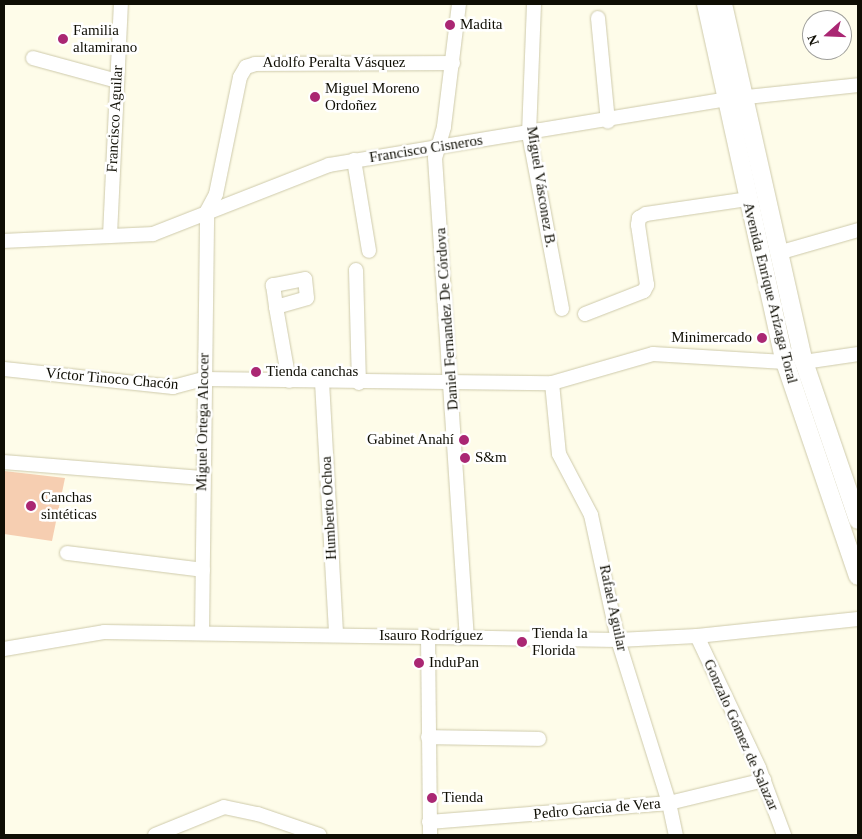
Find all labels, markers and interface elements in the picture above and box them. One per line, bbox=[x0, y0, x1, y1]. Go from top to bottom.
north arrow bbox=[802, 10, 852, 60]
place label: Madita bbox=[460, 16, 502, 34]
marker: Madita bbox=[444, 19, 456, 31]
place label: Familia altamirano bbox=[73, 21, 137, 56]
marker: Familia altamirano bbox=[57, 33, 69, 45]
text: N bbox=[805, 33, 822, 47]
street label: Adolfo Peralta Vásquez bbox=[262, 54, 406, 72]
street label: Francisco Aguilar bbox=[103, 65, 127, 173]
place label: Miguel Moreno Ordoñez bbox=[325, 79, 420, 114]
marker: Miguel Moreno Ordoñez bbox=[309, 91, 321, 103]
street label: Miguel Vásconez B. bbox=[522, 125, 560, 249]
street label: Francisco Cisneros bbox=[368, 131, 484, 167]
street label: Avenida Enrique Arízaga Toral bbox=[739, 200, 801, 386]
street label: Daniel Fernandez De Córdova bbox=[432, 227, 462, 411]
place label: Minimercado bbox=[671, 329, 752, 347]
marker: Minimercado bbox=[756, 332, 768, 344]
street label: Miguel Ortega Alcocer bbox=[193, 352, 213, 492]
place label: Tienda canchas bbox=[266, 363, 358, 381]
street label: Víctor Tinoco Chacón bbox=[45, 364, 179, 394]
marker: Tienda canchas bbox=[250, 366, 262, 378]
place label: Gabinet Anahí bbox=[366, 431, 454, 449]
marker: Gabinet Anahí bbox=[458, 434, 470, 446]
place label: S&m bbox=[475, 449, 507, 467]
marker: S&m bbox=[459, 452, 471, 464]
street label: Humberto Ochoa bbox=[317, 456, 341, 560]
place label: Canchas sintéticas bbox=[41, 488, 97, 523]
marker: Canchas sintéticas bbox=[25, 500, 37, 512]
street label: Rafael Aguilar bbox=[595, 563, 631, 653]
place label: Tienda la Florida bbox=[532, 624, 588, 659]
street label: Isauro Rodríguez bbox=[379, 627, 483, 645]
marker: Tienda la Florida bbox=[516, 636, 528, 648]
place label: InduPan bbox=[429, 654, 479, 672]
marker: InduPan bbox=[413, 657, 425, 669]
street label: Gonzalo Gómez de Salazar bbox=[699, 657, 783, 813]
place label: Tienda bbox=[442, 789, 483, 807]
marker: Tienda bbox=[426, 792, 438, 804]
street label: Pedro Garcia de Vera bbox=[533, 794, 661, 824]

